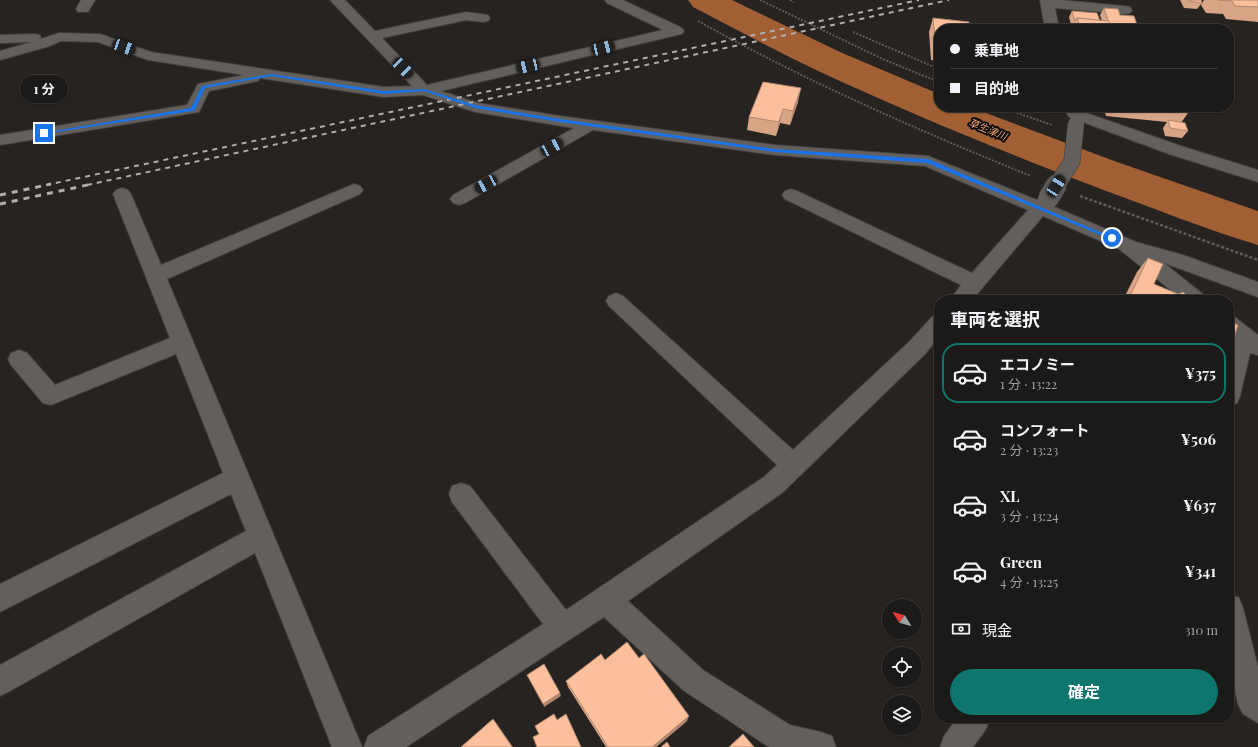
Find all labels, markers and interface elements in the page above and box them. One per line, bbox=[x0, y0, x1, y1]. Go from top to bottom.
car bbox=[111, 37, 137, 57]
car bbox=[590, 39, 616, 57]
text: 乗車地 bbox=[974, 40, 1019, 60]
car bbox=[390, 55, 416, 81]
car bbox=[515, 57, 541, 75]
callout: 1 分 bbox=[20, 75, 68, 103]
text: 目的地 bbox=[974, 78, 1019, 98]
text: 1 分 bbox=[33, 80, 55, 97]
water label: 草生津川 bbox=[967, 115, 1010, 143]
route end bbox=[35, 124, 53, 142]
car bbox=[539, 136, 565, 158]
car bbox=[473, 173, 499, 195]
car bbox=[1044, 173, 1068, 199]
route start bbox=[1103, 229, 1121, 247]
text: 車両を選択 bbox=[950, 307, 1040, 331]
text: エコノミー bbox=[1000, 354, 1075, 374]
icon: car bbox=[952, 355, 988, 391]
text: ¥375 bbox=[1185, 363, 1216, 383]
text: 1 分 · 13:22 bbox=[1000, 375, 1057, 392]
text: コンフォート bbox=[1000, 420, 1090, 440]
icon: car bbox=[952, 421, 988, 457]
text: ¥506 bbox=[1181, 429, 1216, 449]
text: 2 分 · 13:23 bbox=[1000, 441, 1058, 458]
text: XL bbox=[1000, 486, 1020, 506]
icon: car bbox=[952, 487, 988, 523]
text: ¥637 bbox=[1183, 495, 1216, 515]
text: 3 分 · 13:24 bbox=[1000, 507, 1059, 524]
text: Green bbox=[1000, 552, 1042, 572]
icon: car bbox=[952, 553, 988, 589]
text: ¥341 bbox=[1185, 561, 1216, 581]
text: 4 分 · 13:25 bbox=[1000, 573, 1058, 590]
north arrow bbox=[882, 599, 922, 639]
map controls bbox=[882, 599, 922, 735]
icon: cash bbox=[950, 618, 972, 640]
text: 現金 bbox=[982, 620, 1012, 640]
text: 310 m bbox=[1185, 621, 1218, 638]
button: locate bbox=[882, 647, 922, 687]
button: 確定 bbox=[950, 669, 1218, 715]
button: layers bbox=[882, 695, 922, 735]

